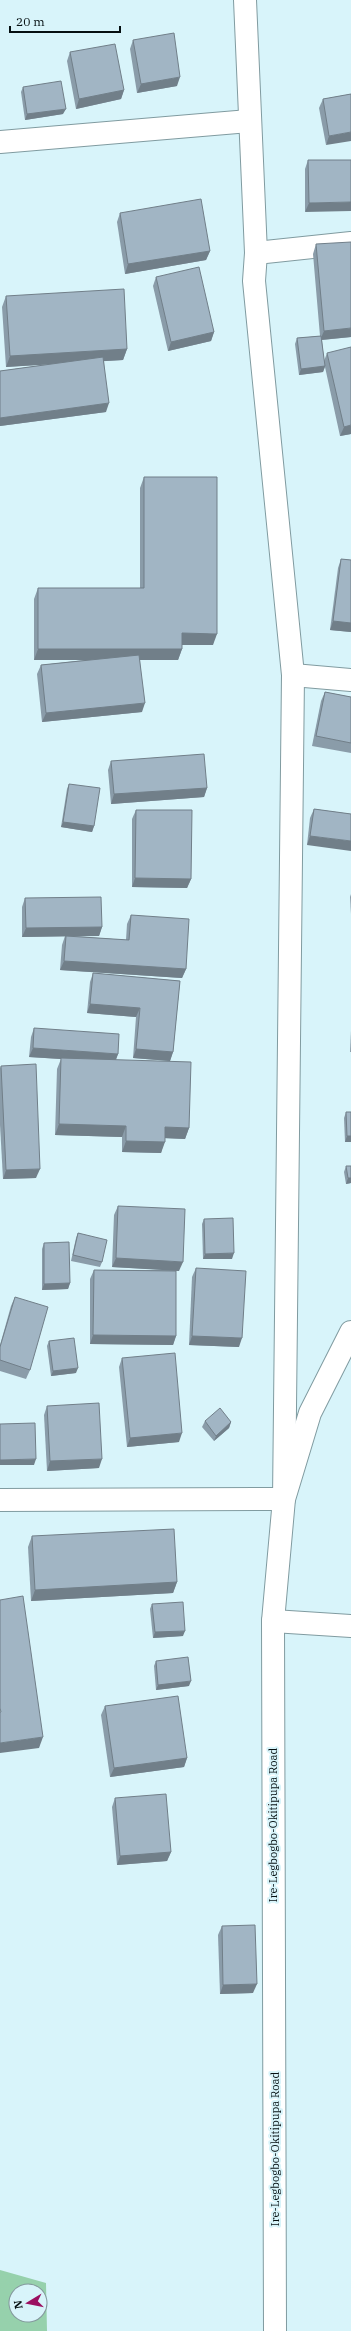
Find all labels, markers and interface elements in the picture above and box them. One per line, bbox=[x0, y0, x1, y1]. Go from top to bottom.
scale bar bbox=[10, 8, 120, 34]
text: 20 m bbox=[16, 14, 45, 29]
street label: Ire-Legbogbo-Okitipupa Road bbox=[266, 1748, 280, 1902]
street label: Ire-Legbogbo-Okitipupa Road bbox=[268, 2072, 282, 2226]
north arrow bbox=[8, 2283, 48, 2323]
text: N bbox=[10, 2299, 26, 2310]

